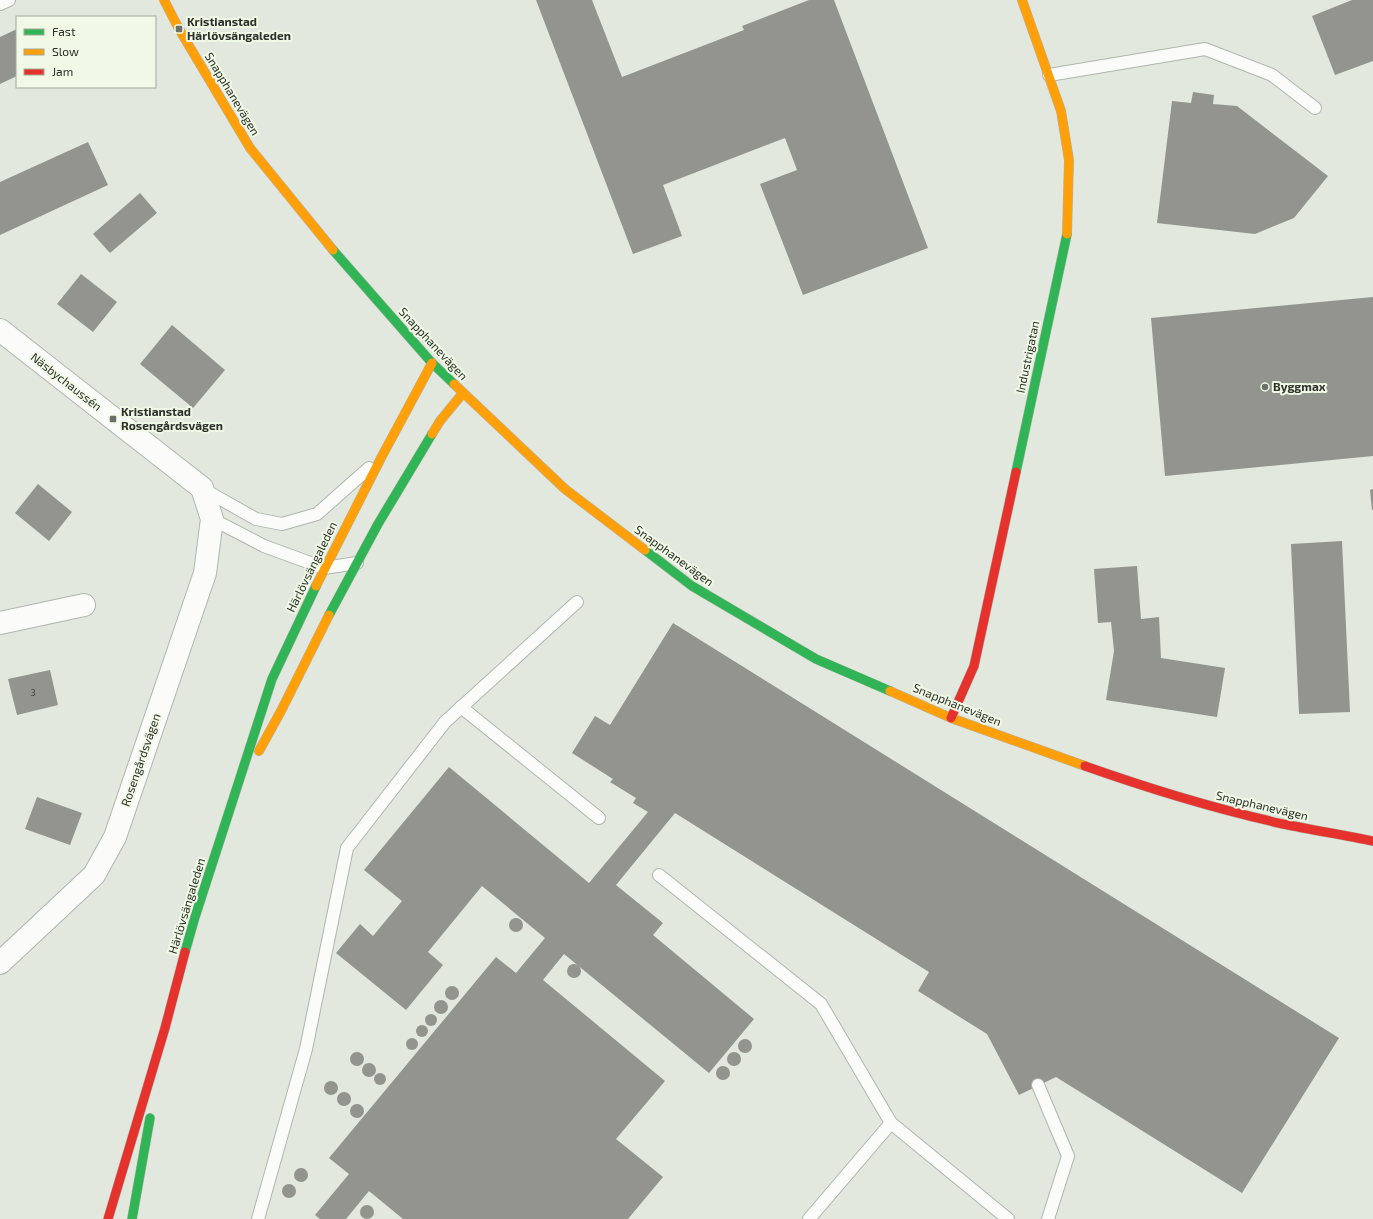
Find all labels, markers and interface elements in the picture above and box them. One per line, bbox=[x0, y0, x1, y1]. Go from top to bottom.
place label: Kristianstad Härlövsängaleden bbox=[187, 14, 291, 42]
legend bbox=[16, 16, 156, 88]
text: Fast bbox=[52, 24, 76, 38]
marker: Kristianstad Härlövsängaleden bbox=[174, 24, 184, 34]
text: Slow bbox=[52, 44, 79, 58]
street label: Snapphanevägen bbox=[203, 50, 263, 137]
text: Jam bbox=[52, 64, 73, 78]
street label: Snapphanevägen bbox=[397, 304, 471, 383]
street label: Industrigatan bbox=[1013, 319, 1042, 394]
street label: Näsbychaussén bbox=[28, 349, 105, 413]
place label: Byggmax bbox=[1273, 379, 1326, 394]
marker: Byggmax bbox=[1260, 382, 1270, 392]
place label: Kristianstad Rosengårdsvägen bbox=[121, 404, 223, 432]
marker: Kristianstad Rosengårdsvägen bbox=[108, 414, 118, 424]
street label: Härlövsängaleden bbox=[283, 519, 339, 614]
street label: Snapphanevägen bbox=[632, 522, 717, 589]
street label: Snapphanevägen bbox=[911, 680, 1004, 728]
house number: 3 bbox=[30, 686, 36, 698]
street label: Rosengårdsvägen bbox=[118, 711, 163, 808]
street label: Snapphanevägen bbox=[1215, 788, 1310, 822]
street label: Härlövsängaleden bbox=[165, 856, 207, 955]

